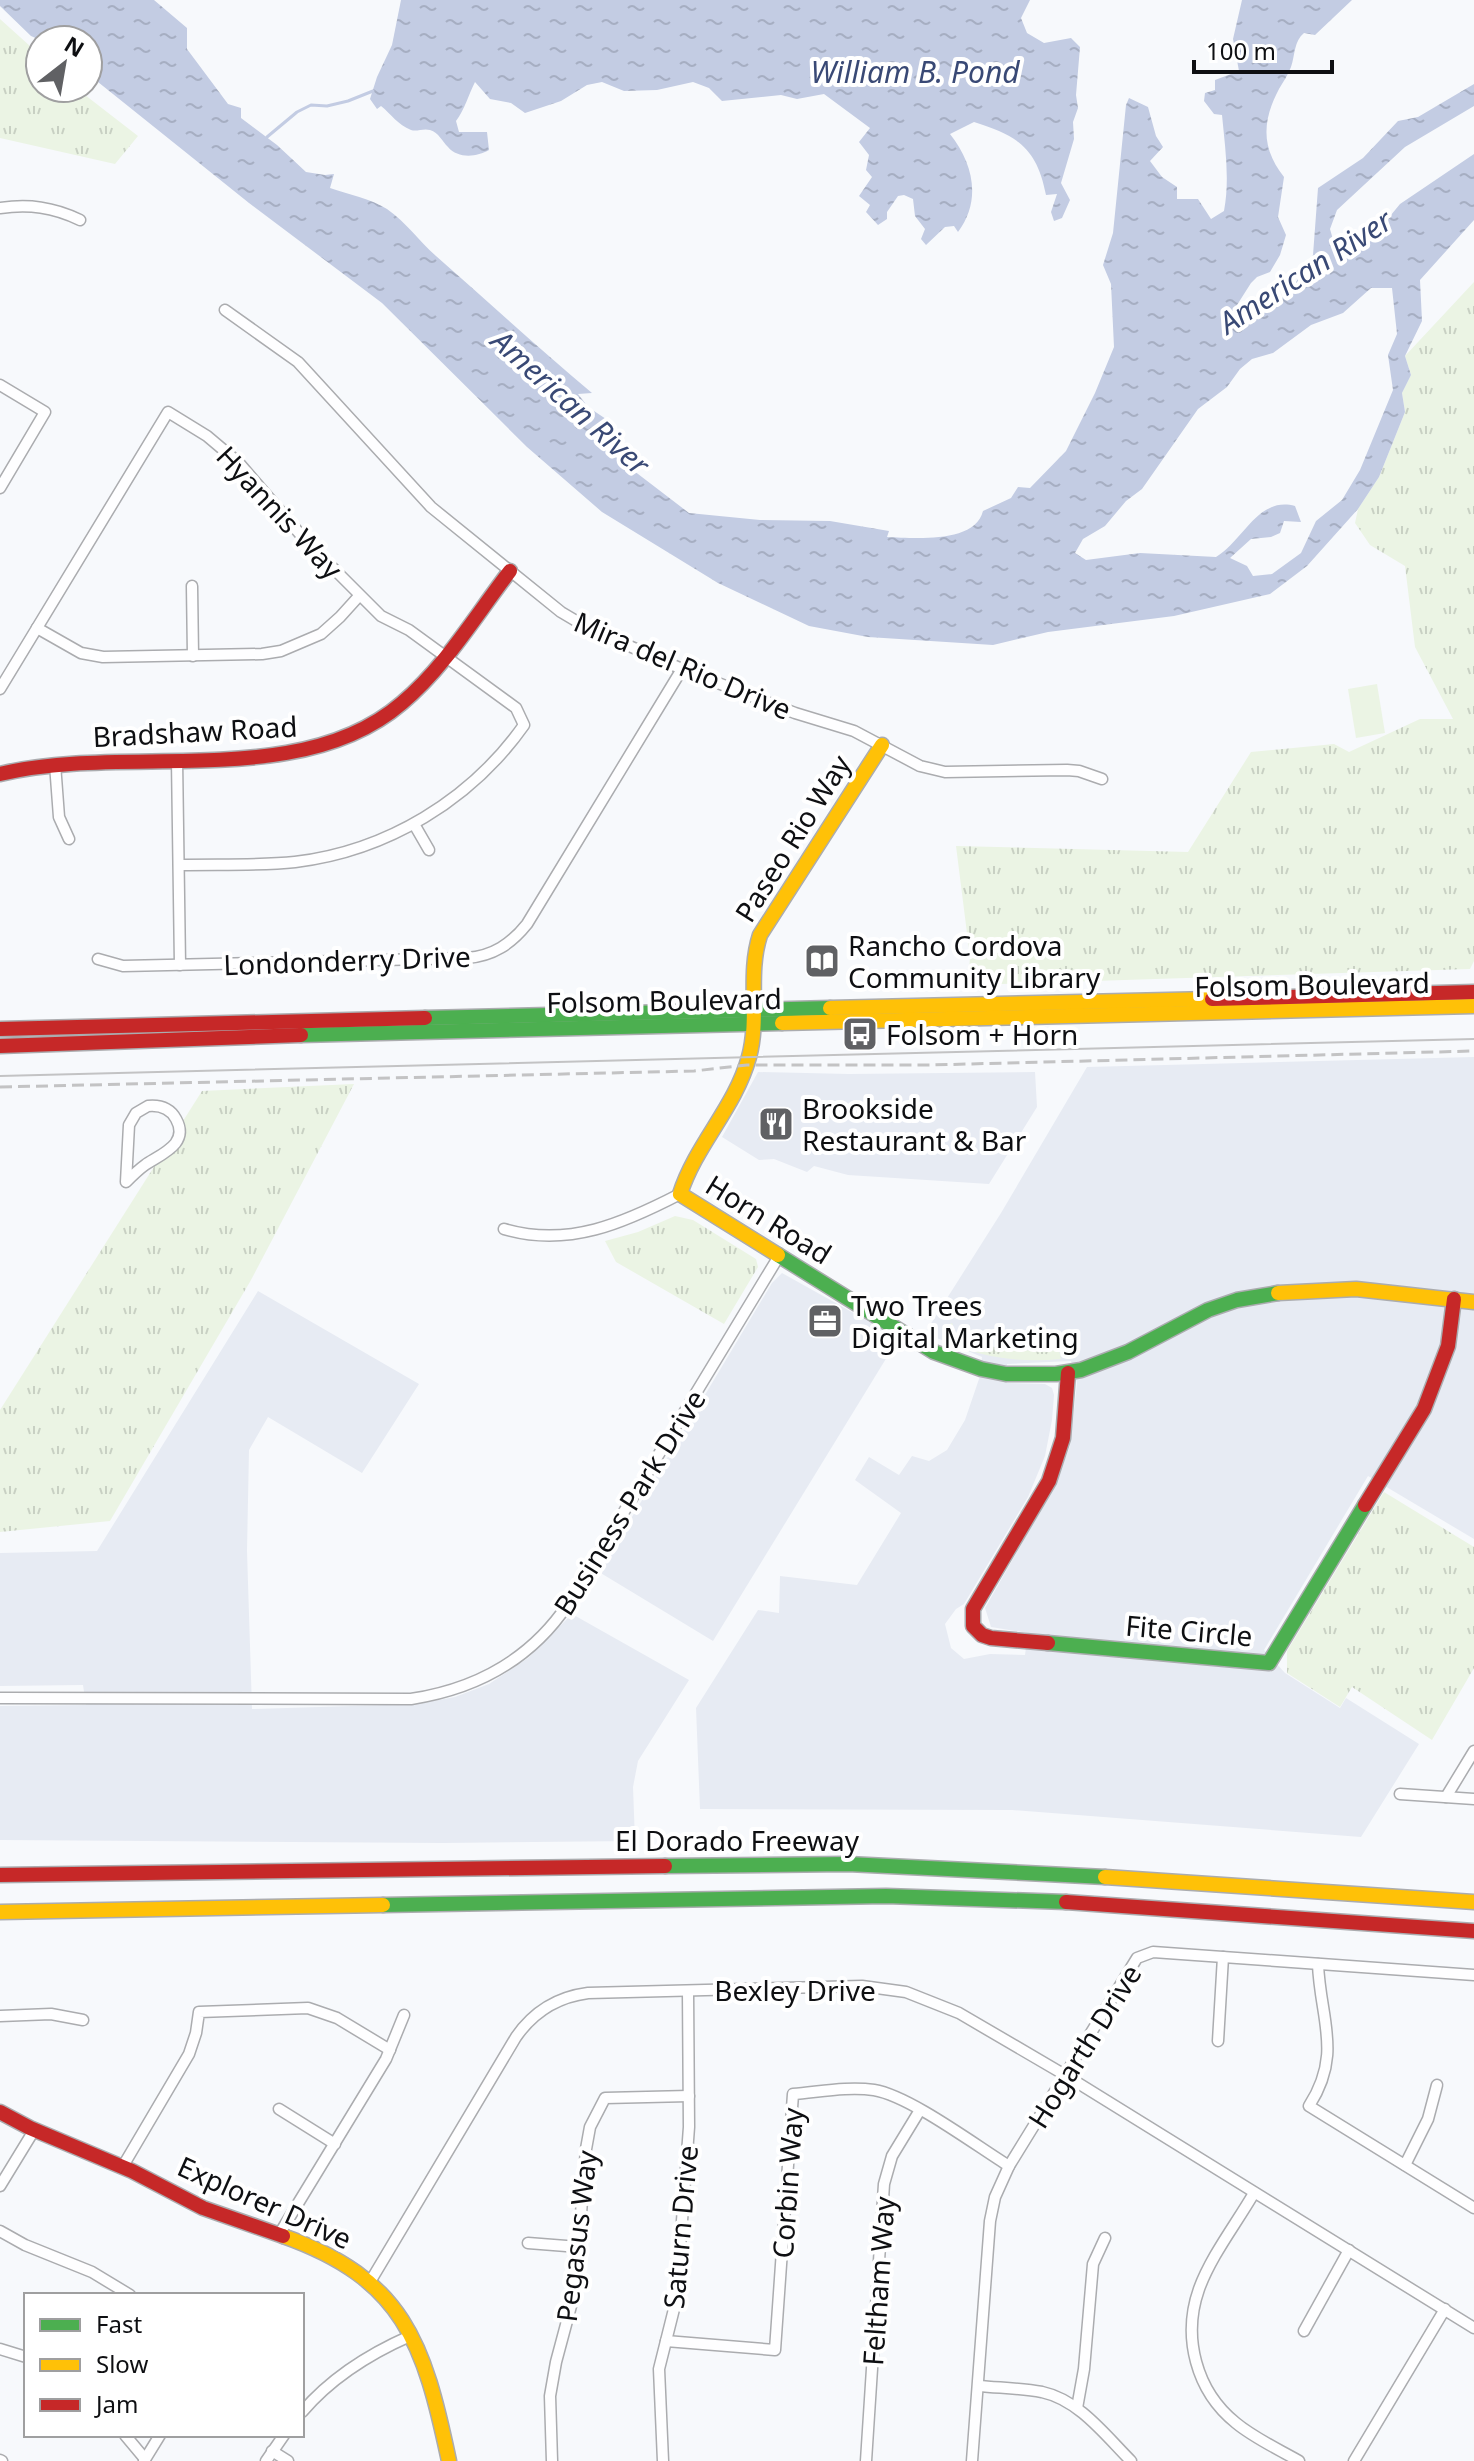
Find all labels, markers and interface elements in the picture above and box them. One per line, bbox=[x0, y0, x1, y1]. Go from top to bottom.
north arrow bbox=[24, 24, 104, 104]
scale bar bbox=[1194, 24, 1332, 74]
text: N bbox=[59, 29, 90, 63]
text: 100 m bbox=[1206, 34, 1276, 67]
water label: William B. Pond bbox=[810, 51, 1020, 92]
water label: American River bbox=[1209, 199, 1401, 344]
water label: American River bbox=[482, 319, 660, 485]
street label: Hyannis Way bbox=[209, 437, 352, 587]
street label: Mira del Rio Drive bbox=[569, 602, 797, 728]
street label: Bradshaw Road bbox=[92, 707, 298, 755]
street label: Paseo Rio Way bbox=[725, 747, 859, 929]
place label: Rancho Cordova Community Library bbox=[848, 926, 1101, 996]
street label: Londonderry Drive bbox=[223, 937, 471, 983]
library icon: Rancho Cordova Community Library bbox=[803, 942, 841, 980]
street label: Folsom Boulevard bbox=[1194, 963, 1430, 1005]
street label: Folsom Boulevard bbox=[546, 979, 782, 1021]
bus stop icon: Folsom + Horn bbox=[841, 1015, 879, 1053]
place label: Folsom + Horn bbox=[886, 1015, 1078, 1053]
place label: Brookside Restaurant & Bar bbox=[802, 1089, 1027, 1159]
restaurant icon: Brookside Restaurant & Bar bbox=[757, 1105, 795, 1143]
street label: Horn Road bbox=[699, 1165, 839, 1273]
place label: Two Trees Digital Marketing bbox=[851, 1286, 1079, 1356]
office icon: Two Trees Digital Marketing bbox=[806, 1302, 844, 1340]
street label: Business Park Drive bbox=[544, 1382, 714, 1622]
street label: Fite Circle bbox=[1124, 1606, 1254, 1654]
street label: El Dorado Freeway bbox=[615, 1821, 860, 1859]
street label: Hogarth Drive bbox=[1019, 1957, 1149, 2135]
street label: Bexley Drive bbox=[714, 1971, 876, 2009]
street label: Corbin Way bbox=[763, 2106, 811, 2259]
street label: Saturn Drive bbox=[654, 2144, 706, 2310]
street label: Explorer Drive bbox=[172, 2147, 358, 2257]
street label: Pegasus Way bbox=[547, 2147, 605, 2324]
street label: Feltham Way bbox=[853, 2194, 903, 2367]
legend bbox=[24, 2293, 304, 2437]
text: Fast bbox=[96, 2307, 142, 2340]
text: Slow bbox=[96, 2347, 148, 2380]
text: Jam bbox=[94, 2387, 138, 2420]

